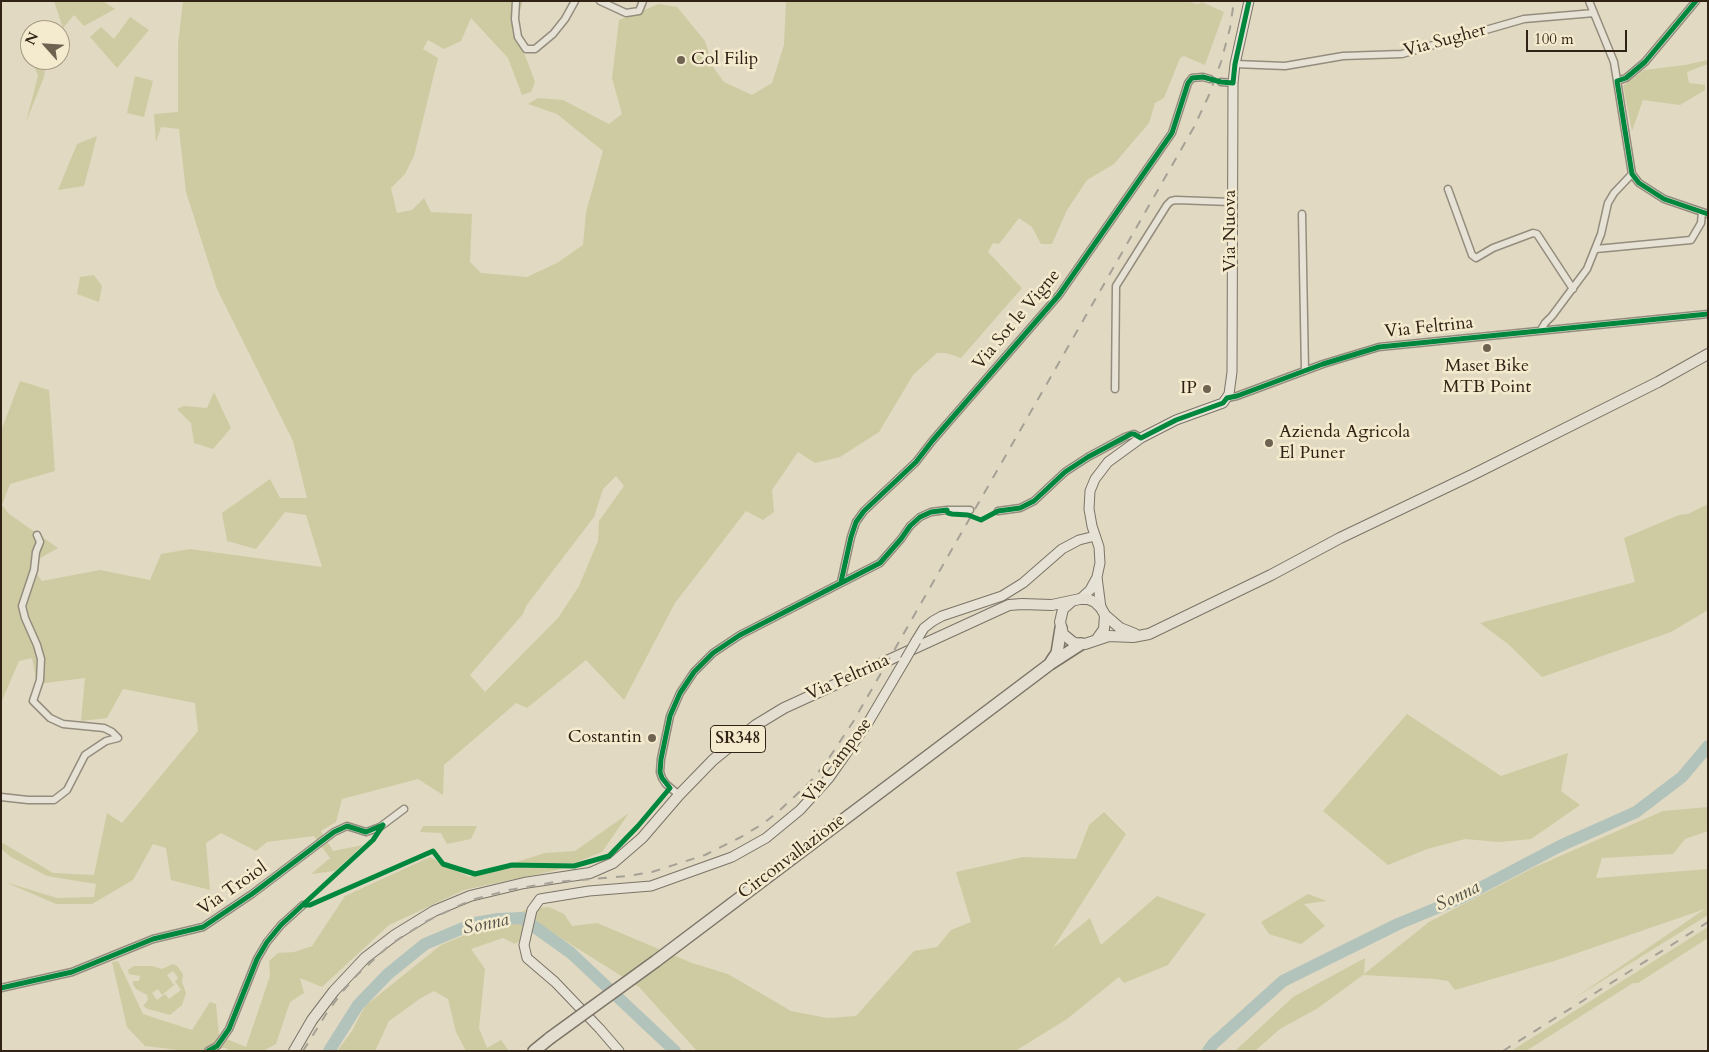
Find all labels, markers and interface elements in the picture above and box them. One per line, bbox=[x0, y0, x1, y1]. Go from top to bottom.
north arrow bbox=[20, 20, 70, 70]
street label: Via Sugher bbox=[1401, 20, 1489, 62]
scale bar bbox=[1529, 20, 1630, 52]
text: N bbox=[21, 29, 43, 48]
text: 100 m bbox=[1534, 29, 1574, 49]
place label: Col Filip bbox=[691, 49, 758, 71]
marker: Col Filip bbox=[675, 54, 687, 66]
street label: Via Nuova bbox=[1220, 190, 1242, 272]
street label: Via Sot le Vigne bbox=[969, 265, 1065, 375]
street label: Via Feltrina bbox=[1383, 313, 1475, 343]
marker: Maset Bike MTB Point bbox=[1481, 342, 1493, 354]
place label: Maset Bike MTB Point bbox=[1443, 356, 1531, 398]
place label: IP bbox=[1180, 378, 1197, 400]
marker: IP bbox=[1201, 383, 1213, 395]
place label: Azienda Agricola El Puner bbox=[1279, 422, 1410, 464]
marker: Azienda Agricola El Puner bbox=[1263, 437, 1275, 449]
street label: Via Feltrina bbox=[803, 650, 893, 706]
street label: Via Campose bbox=[799, 714, 877, 808]
road number: SR348 bbox=[710, 726, 766, 752]
place label: Costantin bbox=[568, 727, 642, 749]
marker: Costantin bbox=[646, 732, 658, 744]
street label: Circonvallazione bbox=[734, 810, 850, 904]
street label: Via Troiol bbox=[194, 857, 272, 921]
water label: Sonna bbox=[1432, 877, 1484, 917]
water label: Sonna bbox=[461, 909, 511, 941]

